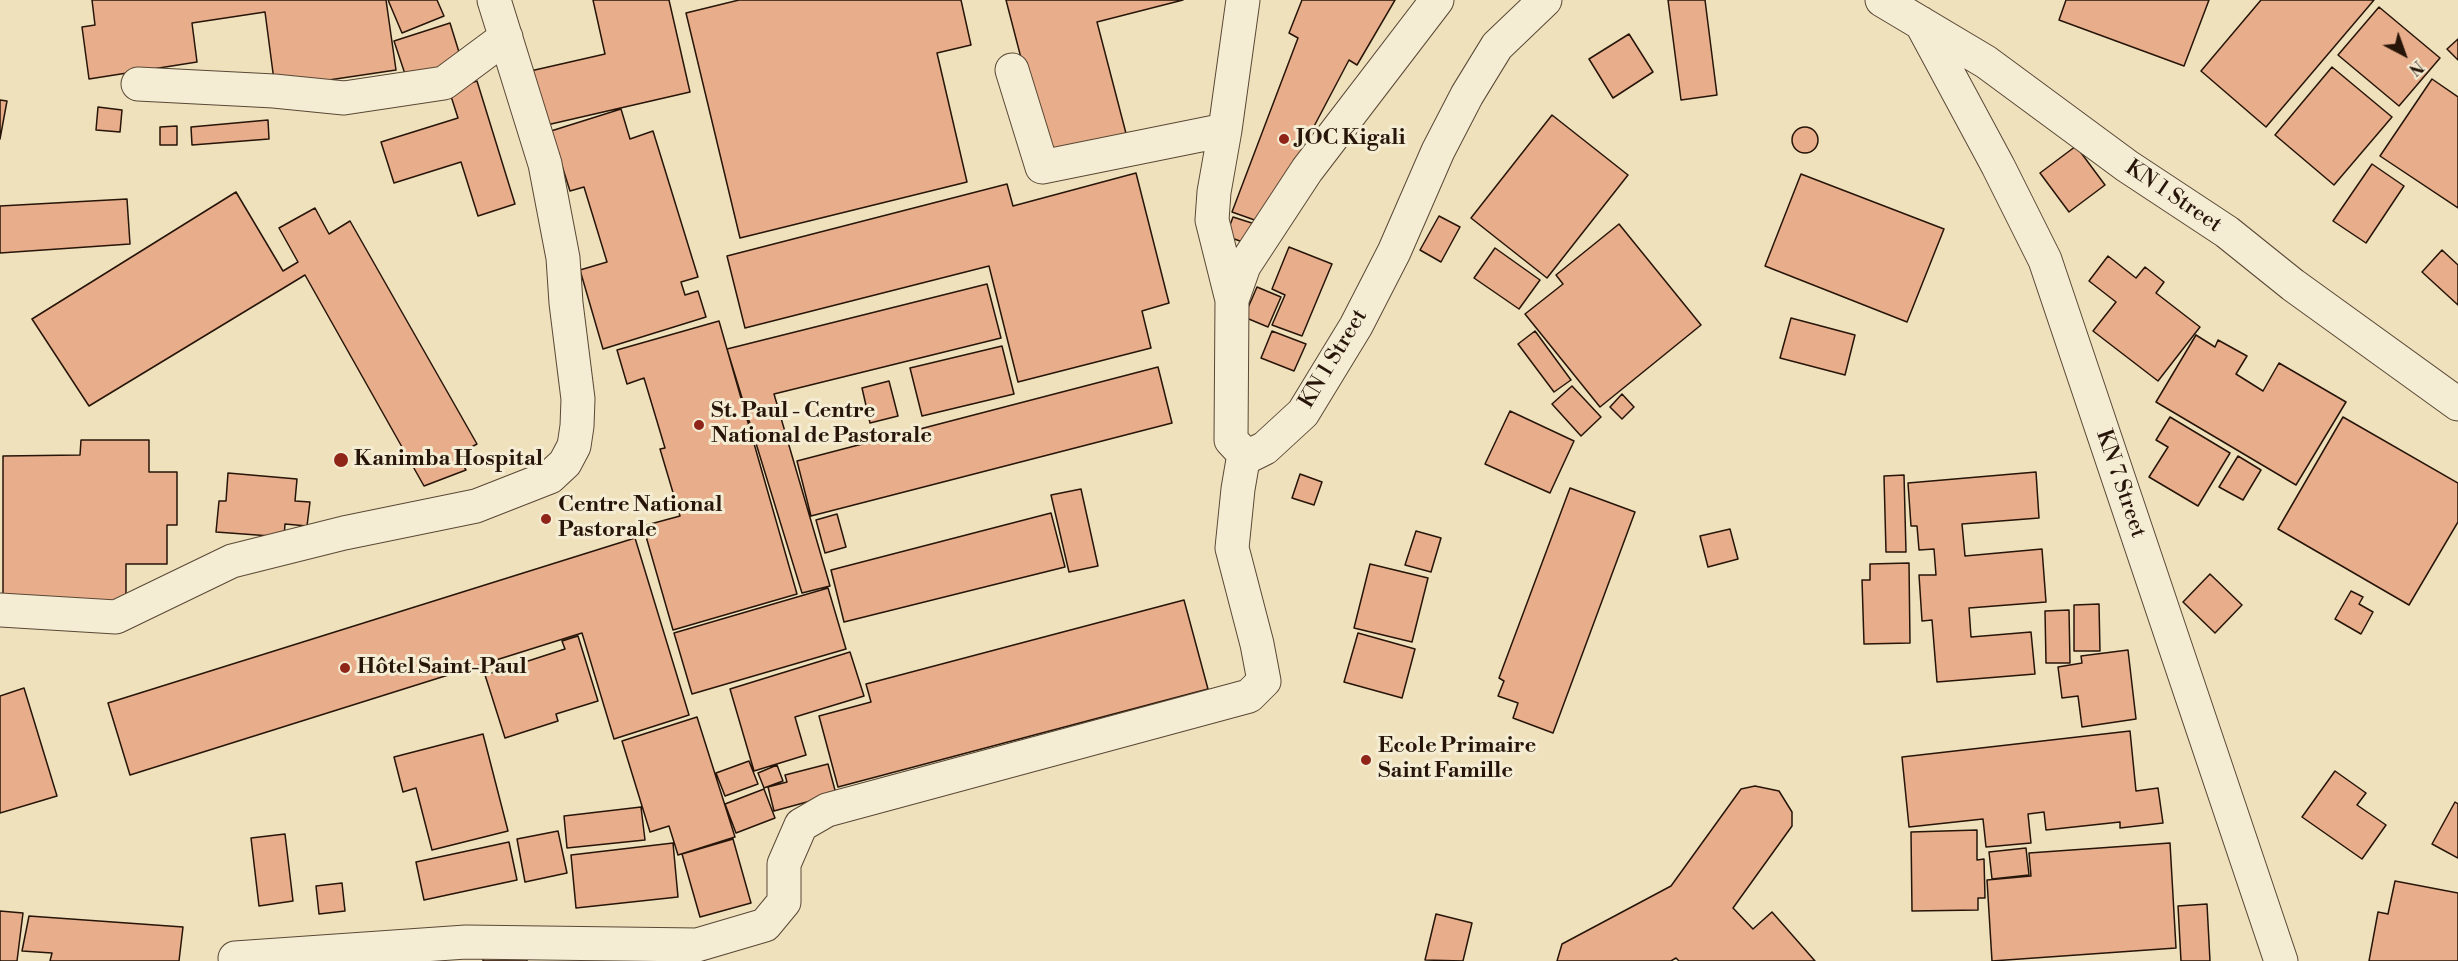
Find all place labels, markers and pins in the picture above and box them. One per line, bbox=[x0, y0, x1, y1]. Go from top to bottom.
place label: JOC Kigali bbox=[1296, 126, 1405, 152]
marker: JOC Kigali bbox=[1277, 132, 1291, 146]
place label: St. Paul - Centre National de Pastorale bbox=[711, 399, 932, 451]
marker: St. Paul - Centre National de Pastorale bbox=[692, 418, 706, 432]
place label: Kanimba Hospital bbox=[354, 447, 543, 473]
marker: Kanimba Hospital bbox=[332, 451, 350, 469]
place label: Centre National Pastorale bbox=[558, 493, 722, 544]
marker: Centre National Pastorale bbox=[539, 512, 553, 526]
place label: Hôtel Saint-Paul bbox=[357, 655, 527, 681]
marker: Hôtel Saint-Paul bbox=[338, 661, 352, 675]
place label: Ecole Primaire Saint Famille bbox=[1378, 734, 1536, 786]
marker: Ecole Primaire Saint Famille bbox=[1359, 753, 1373, 767]

